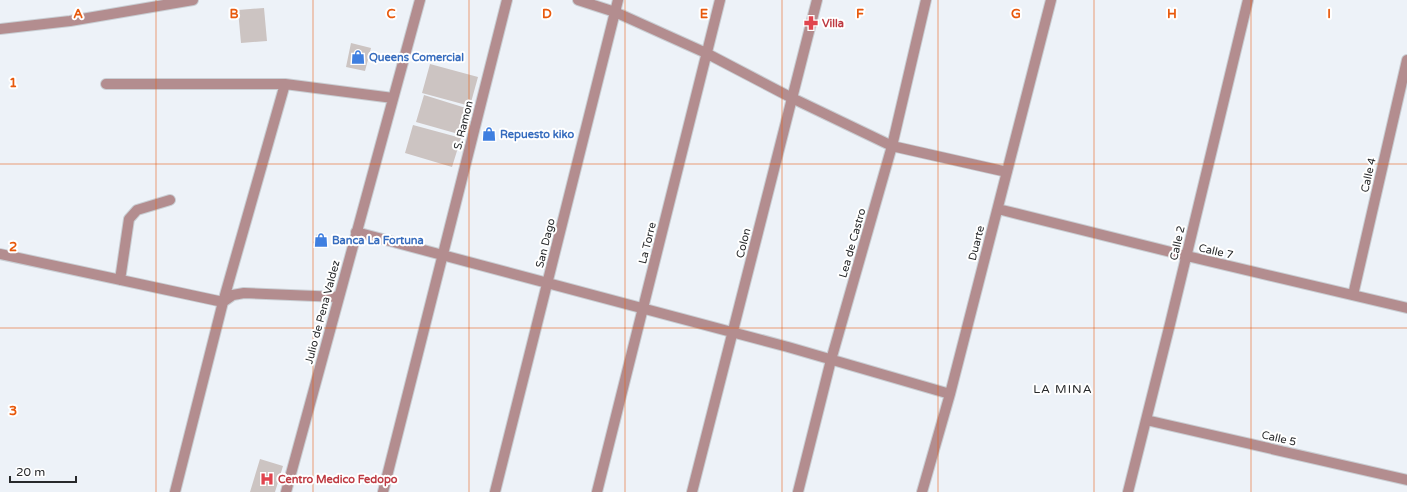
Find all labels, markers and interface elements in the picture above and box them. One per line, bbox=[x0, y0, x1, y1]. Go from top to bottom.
text: A bbox=[73, 6, 83, 22]
text: B bbox=[229, 6, 239, 22]
text: C bbox=[386, 6, 396, 22]
text: D bbox=[542, 6, 552, 22]
text: E bbox=[700, 6, 708, 22]
text: F bbox=[856, 6, 864, 22]
text: G bbox=[1011, 6, 1021, 22]
text: H bbox=[1167, 6, 1177, 22]
text: I bbox=[1327, 6, 1331, 22]
pharmacy icon: Villa bbox=[803, 15, 819, 31]
place label: Villa bbox=[822, 17, 844, 30]
shop icon: Queens Comercial bbox=[350, 49, 366, 65]
place label: Queens Comercial bbox=[369, 51, 464, 64]
text: 1 bbox=[9, 75, 17, 91]
street label: S. Ramon bbox=[451, 99, 476, 151]
shop icon: Repuesto kiko bbox=[481, 126, 497, 142]
place label: Repuesto kiko bbox=[500, 128, 574, 142]
street label: Calle 4 bbox=[1358, 156, 1379, 194]
street label: Lea de Castro bbox=[836, 207, 869, 279]
street label: San Dago bbox=[533, 217, 558, 269]
street label: La Torre bbox=[636, 221, 659, 265]
street label: Duarte bbox=[966, 224, 987, 262]
street label: Calle 2 bbox=[1167, 224, 1188, 262]
street label: Colon bbox=[734, 227, 753, 259]
shop icon: Banca La Fortuna bbox=[313, 232, 329, 248]
place label: Banca La Fortuna bbox=[332, 234, 424, 247]
text: 2 bbox=[9, 239, 17, 255]
street label: Calle 7 bbox=[1197, 241, 1235, 262]
street label: Julio de Pena Valdez bbox=[302, 258, 343, 365]
district label: LA MINA bbox=[1033, 382, 1093, 396]
text: 3 bbox=[9, 403, 17, 419]
street label: Calle 5 bbox=[1260, 428, 1298, 449]
scale bar bbox=[10, 458, 76, 484]
text: 20 m bbox=[16, 465, 45, 479]
hospital icon: Centro Medico Fedopo bbox=[259, 471, 275, 487]
place label: Centro Medico Fedopo bbox=[278, 473, 398, 487]

